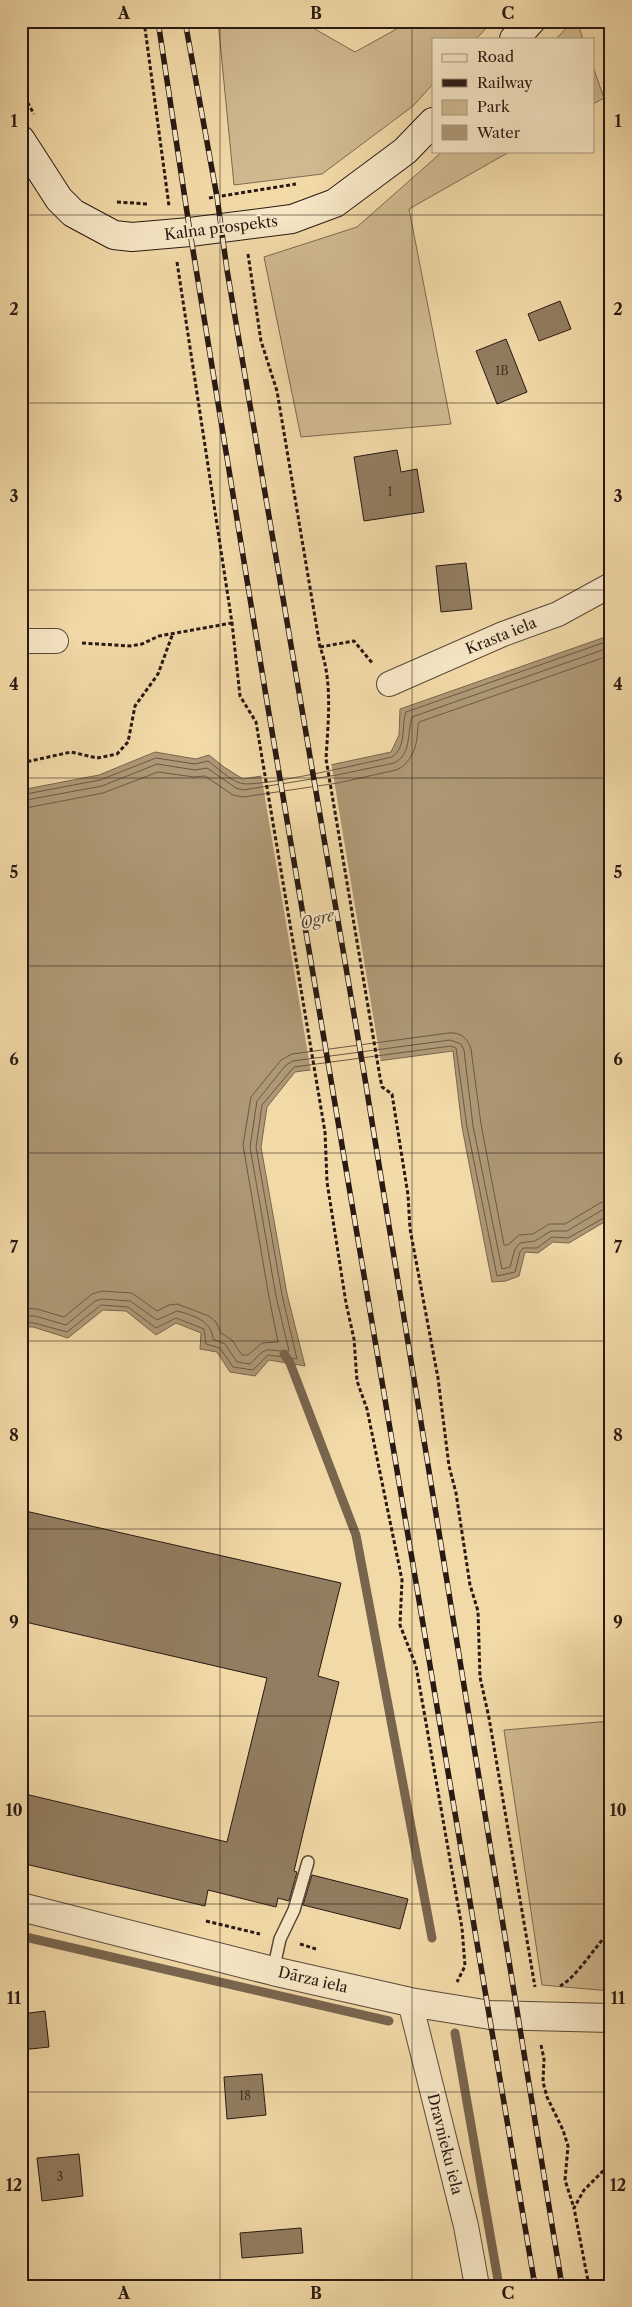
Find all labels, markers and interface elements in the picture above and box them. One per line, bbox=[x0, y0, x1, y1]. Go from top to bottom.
text: A bbox=[117, 3, 131, 23]
text: B bbox=[310, 3, 322, 23]
text: C bbox=[502, 3, 514, 23]
legend bbox=[432, 38, 594, 152]
text: Road bbox=[477, 47, 514, 66]
text: Railway bbox=[477, 73, 533, 92]
text: Park bbox=[477, 97, 511, 116]
text: 1 bbox=[10, 111, 18, 131]
text: 1 bbox=[614, 111, 622, 131]
text: Water bbox=[476, 123, 521, 142]
street label: Kalna prospekts bbox=[163, 211, 279, 244]
text: 2 bbox=[9, 299, 19, 319]
text: 2 bbox=[613, 299, 623, 319]
house number: 1B bbox=[495, 363, 509, 378]
house number: 1 bbox=[387, 484, 393, 499]
text: 3 bbox=[9, 486, 19, 506]
text: 3 bbox=[613, 486, 623, 506]
street label: Krasta iela bbox=[463, 613, 539, 658]
text: 4 bbox=[9, 674, 19, 694]
text: 4 bbox=[613, 674, 623, 694]
text: 5 bbox=[10, 862, 19, 882]
text: 5 bbox=[614, 862, 623, 882]
water label: Ogre bbox=[297, 904, 338, 933]
text: 6 bbox=[9, 1049, 19, 1069]
text: 6 bbox=[613, 1049, 623, 1069]
text: 7 bbox=[10, 1237, 19, 1257]
text: 7 bbox=[614, 1237, 623, 1257]
text: 8 bbox=[9, 1425, 19, 1445]
text: 8 bbox=[613, 1425, 623, 1445]
text: 9 bbox=[9, 1612, 19, 1632]
text: 9 bbox=[613, 1612, 623, 1632]
text: 10 bbox=[5, 1800, 23, 1820]
text: 10 bbox=[609, 1800, 627, 1820]
street label: Dārza iela bbox=[276, 1962, 350, 1997]
text: 11 bbox=[7, 1988, 22, 2008]
text: 11 bbox=[611, 1988, 626, 2008]
house number: 18 bbox=[239, 2088, 251, 2103]
street label: Dravnieku iela bbox=[424, 2091, 467, 2197]
house number: 3 bbox=[57, 2169, 63, 2184]
text: 12 bbox=[6, 2175, 22, 2195]
text: 12 bbox=[610, 2175, 626, 2195]
text: A bbox=[117, 2283, 131, 2303]
text: B bbox=[310, 2283, 322, 2303]
text: C bbox=[502, 2283, 514, 2303]

